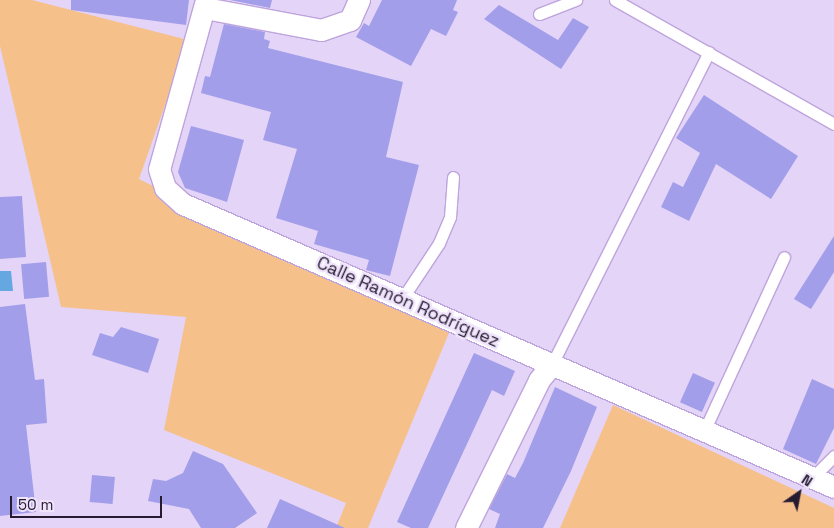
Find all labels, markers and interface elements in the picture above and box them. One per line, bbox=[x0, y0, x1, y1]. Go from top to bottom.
street label: Calle Ramón Rodríguez bbox=[313, 252, 503, 352]
north arrow bbox=[774, 468, 824, 518]
text: N bbox=[798, 470, 816, 491]
scale bar bbox=[12, 486, 165, 518]
text: 50 m bbox=[18, 495, 53, 514]

